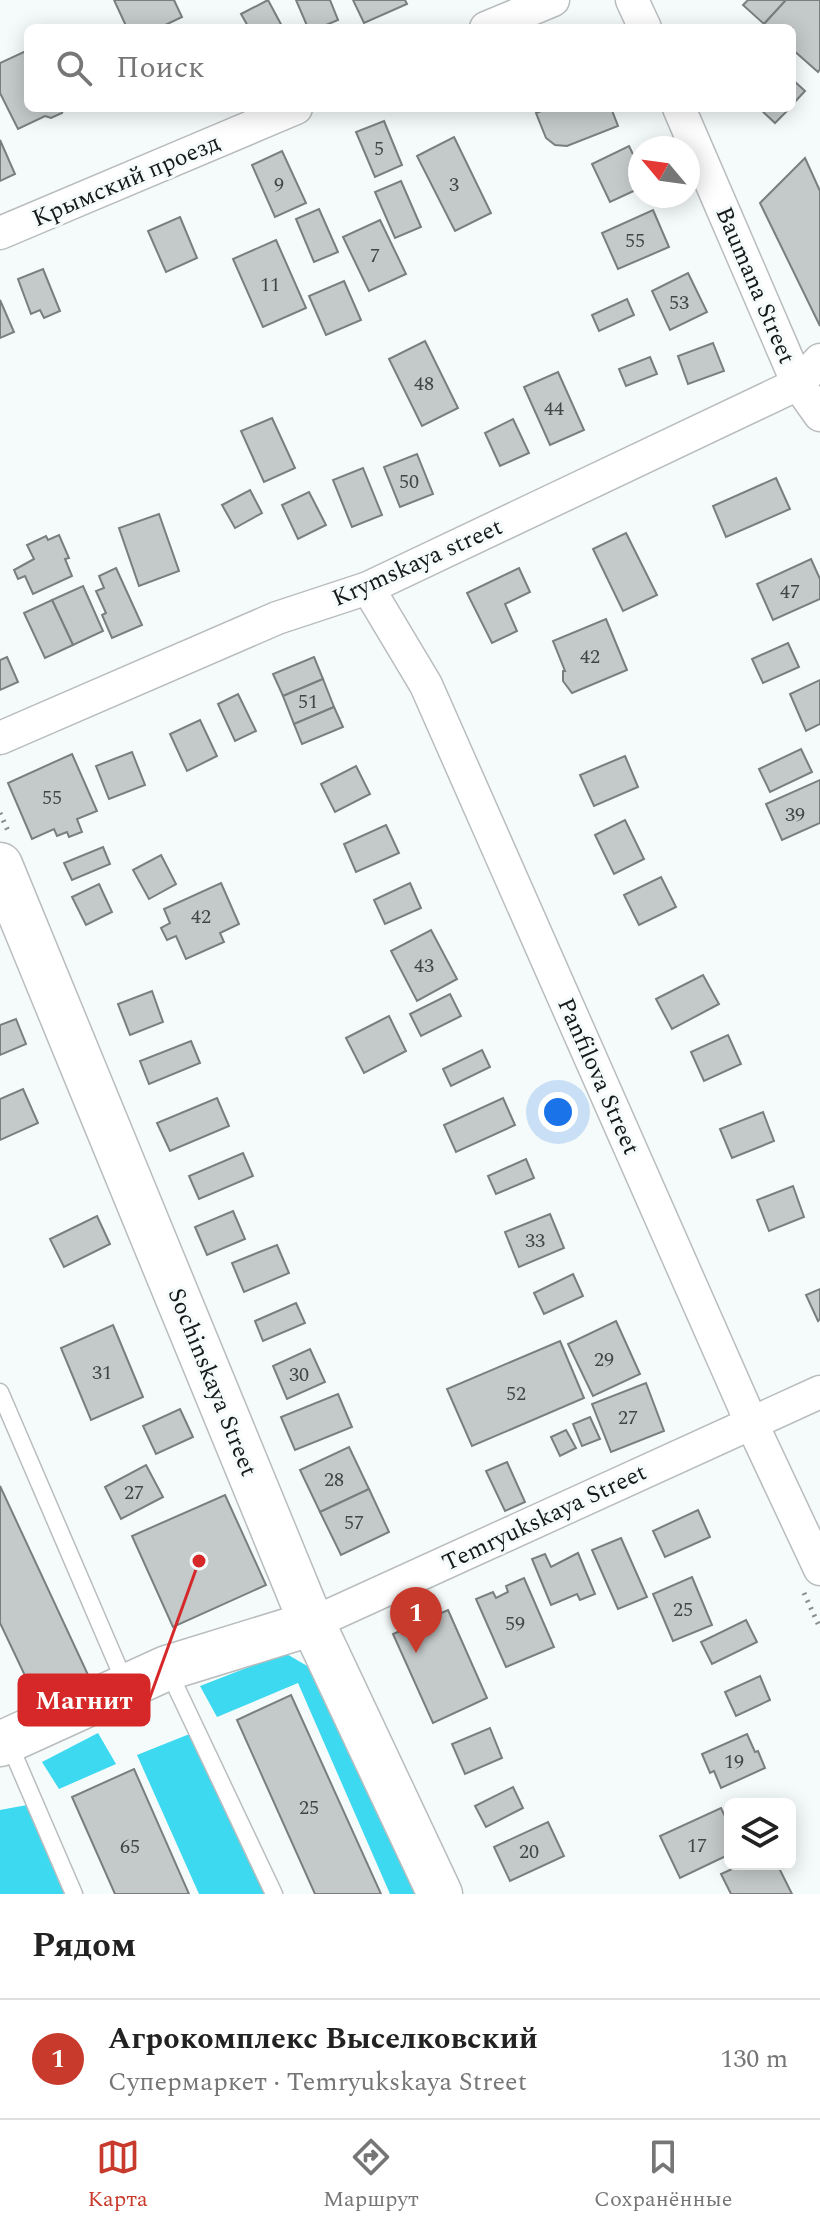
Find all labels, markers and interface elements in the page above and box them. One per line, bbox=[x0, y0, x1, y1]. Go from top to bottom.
search box bbox=[24, 24, 796, 112]
text: Поиск bbox=[116, 45, 205, 91]
icon: search bbox=[52, 46, 96, 90]
street label: Крымский проезд bbox=[27, 125, 226, 237]
house number: 5 bbox=[374, 134, 384, 164]
north arrow bbox=[628, 136, 700, 208]
house number: 9 bbox=[274, 170, 284, 200]
house number: 3 bbox=[449, 170, 459, 200]
street label: Baumana Street bbox=[706, 201, 804, 370]
house number: 55 bbox=[625, 226, 645, 256]
house number: 7 bbox=[370, 241, 380, 271]
house number: 11 bbox=[260, 270, 280, 300]
house number: 53 bbox=[669, 288, 689, 318]
house number: 48 bbox=[414, 369, 434, 399]
house number: 44 bbox=[544, 394, 564, 424]
house number: 50 bbox=[399, 467, 419, 497]
street label: Krymskaya street bbox=[326, 509, 508, 617]
house number: 47 bbox=[780, 577, 800, 607]
house number: 42 bbox=[580, 642, 600, 672]
house number: 51 bbox=[298, 687, 318, 717]
house number: 55 bbox=[42, 783, 62, 813]
house number: 39 bbox=[785, 800, 805, 830]
house number: 42 bbox=[191, 902, 211, 932]
house number: 43 bbox=[414, 951, 434, 981]
street label: Panfilova Street bbox=[547, 992, 649, 1161]
your location bbox=[538, 1092, 578, 1132]
house number: 33 bbox=[525, 1226, 545, 1256]
street label: Sochinskaya Street bbox=[158, 1283, 266, 1482]
house number: 29 bbox=[594, 1345, 614, 1375]
house number: 31 bbox=[92, 1358, 112, 1388]
house number: 30 bbox=[289, 1360, 309, 1390]
house number: 52 bbox=[506, 1379, 526, 1409]
house number: 27 bbox=[618, 1403, 638, 1433]
street label: Temryukskaya Street bbox=[436, 1455, 653, 1581]
house number: 28 bbox=[324, 1465, 344, 1495]
house number: 27 bbox=[124, 1478, 144, 1508]
house number: 57 bbox=[344, 1508, 364, 1538]
pin: 1 bbox=[390, 1587, 442, 1653]
house number: 25 bbox=[673, 1595, 693, 1625]
house number: 59 bbox=[505, 1609, 525, 1639]
callout: Магнит bbox=[19, 1675, 149, 1725]
text: Магнит bbox=[35, 1681, 133, 1721]
house number: 19 bbox=[724, 1747, 744, 1777]
house number: 25 bbox=[299, 1793, 319, 1823]
map controls bbox=[724, 1798, 796, 1870]
button: layers bbox=[724, 1798, 796, 1870]
house number: 17 bbox=[687, 1831, 707, 1861]
house number: 65 bbox=[120, 1832, 140, 1862]
house number: 20 bbox=[519, 1837, 539, 1867]
text: Рядом bbox=[32, 1920, 136, 1972]
text: Агрокомплекс Выселковский bbox=[108, 2016, 538, 2062]
text: 1 bbox=[51, 2039, 65, 2079]
text: 130 m bbox=[720, 2039, 788, 2079]
text: Супермаркет · Temryukskaya Street bbox=[108, 2062, 527, 2102]
tab: Карта bbox=[88, 2135, 148, 2216]
tab: Маршрут bbox=[323, 2135, 419, 2216]
tab: Сохранённые bbox=[594, 2135, 732, 2216]

